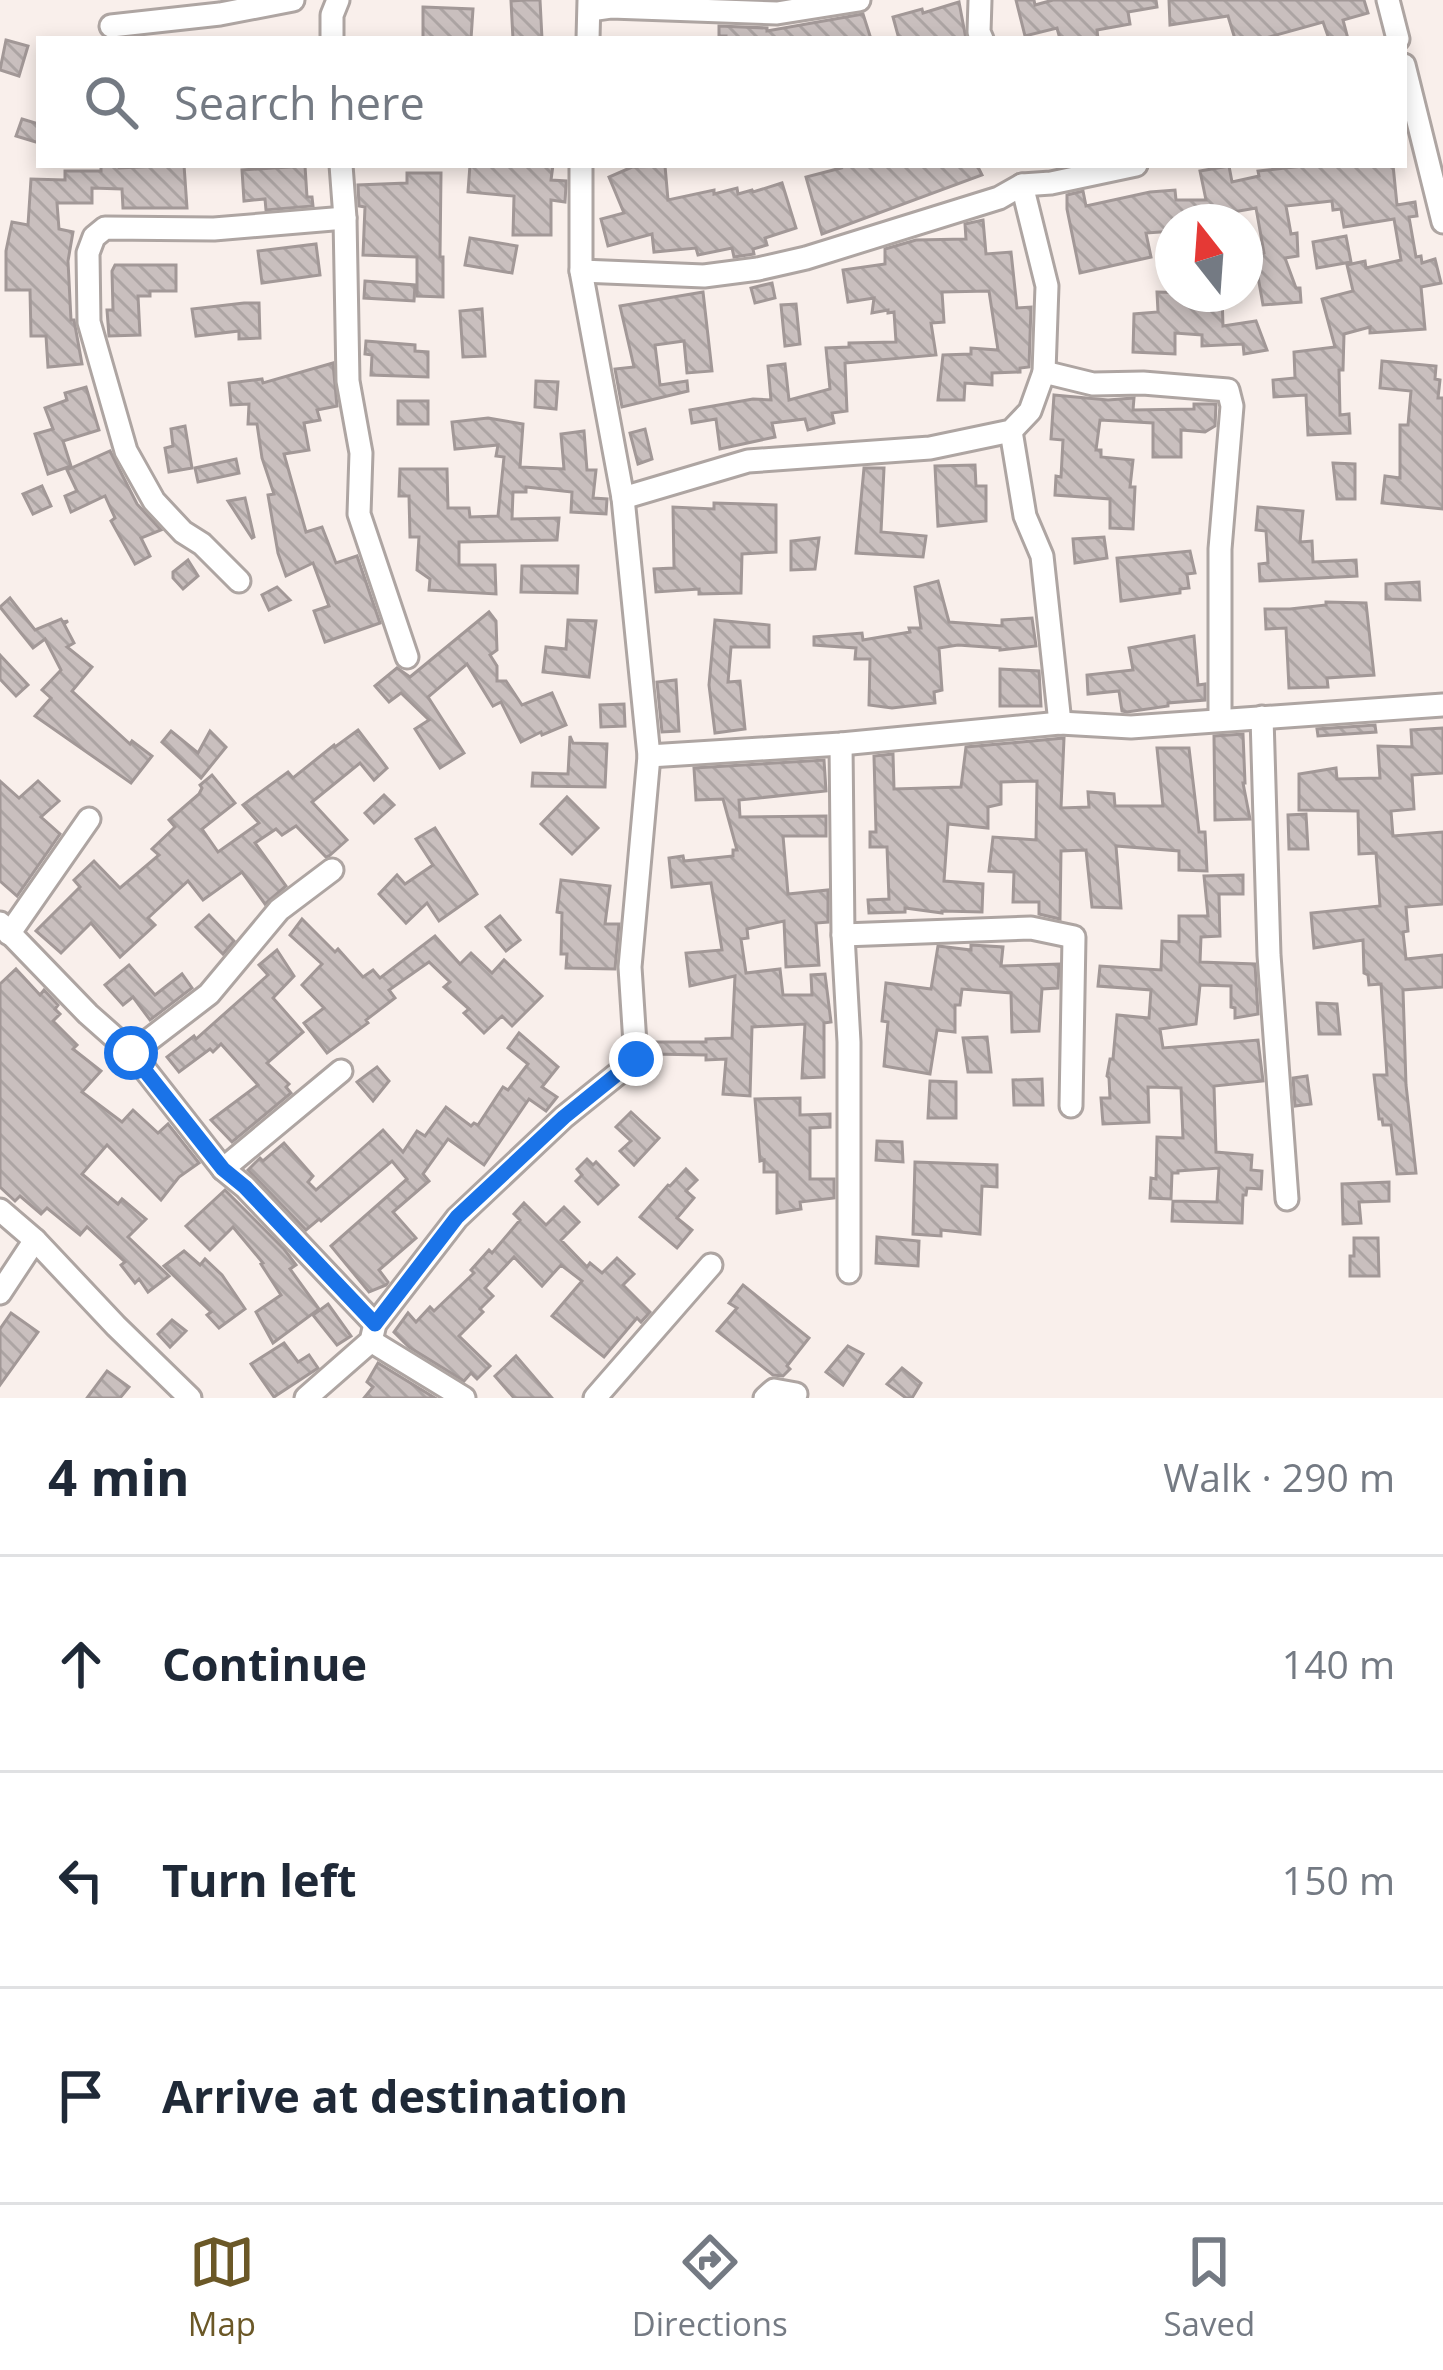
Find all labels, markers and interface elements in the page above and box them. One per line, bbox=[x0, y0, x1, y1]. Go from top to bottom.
search box bbox=[36, 36, 1407, 168]
icon: search bbox=[78, 69, 144, 135]
text: Search here bbox=[174, 72, 425, 133]
north arrow bbox=[1155, 204, 1263, 312]
route start bbox=[104, 1026, 158, 1080]
route end bbox=[609, 1032, 663, 1086]
text: 4 min bbox=[48, 1441, 190, 1511]
text: Walk · 290 m bbox=[1163, 1450, 1395, 1503]
icon: ahead bbox=[48, 1631, 114, 1697]
text: Continue bbox=[162, 1633, 367, 1694]
text: 140 m bbox=[1282, 1637, 1395, 1690]
icon: left bbox=[48, 1847, 114, 1913]
text: Turn left bbox=[162, 1849, 357, 1910]
text: 150 m bbox=[1282, 1853, 1395, 1906]
icon: arrive bbox=[48, 2063, 114, 2129]
text: Arrive at destination bbox=[162, 2065, 628, 2126]
tab: Map bbox=[188, 2229, 256, 2346]
tab: Directions bbox=[632, 2229, 788, 2346]
tab: Saved bbox=[1163, 2229, 1255, 2346]

